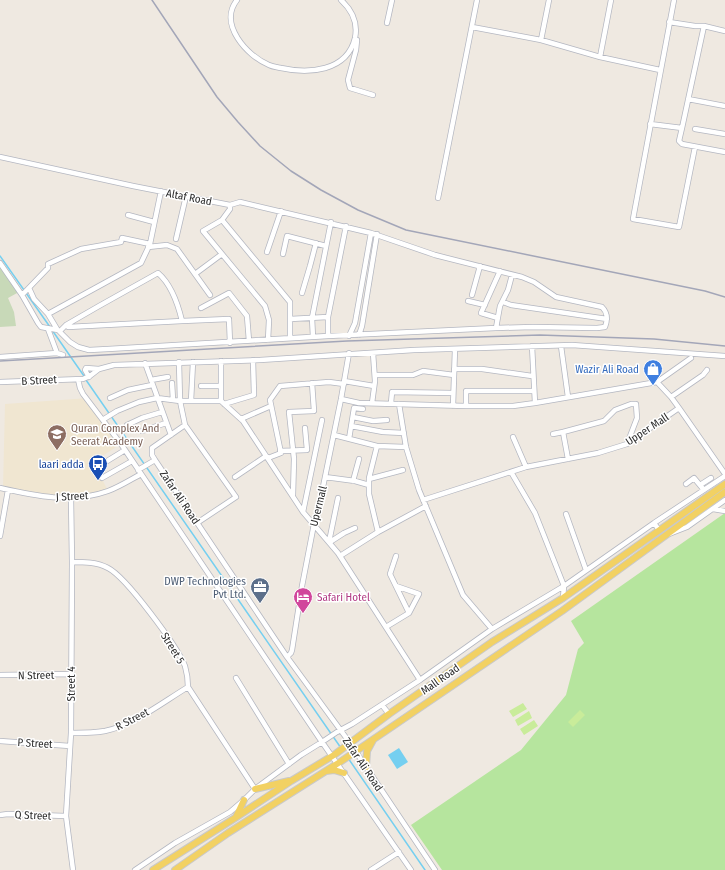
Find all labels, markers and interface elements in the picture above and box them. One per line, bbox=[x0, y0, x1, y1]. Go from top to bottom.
street label: Altaf Road bbox=[165, 187, 213, 208]
shop icon: Wazir Ali Road bbox=[642, 358, 664, 386]
place label: Wazir Ali Road bbox=[575, 363, 639, 376]
street label: B Street bbox=[21, 373, 58, 388]
street label: Upper Mall bbox=[623, 411, 671, 448]
place label: Quran Complex And Seerat Academy bbox=[71, 422, 159, 448]
school or university icon: Quran Complex And Seerat Academy bbox=[46, 423, 68, 451]
bus stop icon: laari adda bbox=[87, 453, 109, 481]
place label: laari adda bbox=[39, 458, 84, 471]
street label: Zafar Ali Road bbox=[157, 468, 202, 527]
street label: Upermall bbox=[307, 484, 330, 528]
street label: J Street bbox=[55, 489, 89, 504]
place label: DWP Technologies Pvt Ltd. bbox=[164, 575, 246, 601]
office icon: DWP Technologies Pvt Ltd. bbox=[249, 576, 271, 604]
hotel icon: Safari Hotel bbox=[292, 586, 314, 614]
place label: Safari Hotel bbox=[317, 591, 370, 604]
street label: Street 5 bbox=[158, 630, 187, 666]
street label: Mall Road bbox=[418, 661, 462, 697]
street label: Street 4 bbox=[65, 666, 78, 701]
street label: N Street bbox=[18, 669, 55, 682]
street label: R Street bbox=[113, 705, 151, 733]
street label: Zafar Ali Road bbox=[340, 735, 385, 794]
street label: P Street bbox=[17, 736, 53, 751]
street label: Q Street bbox=[14, 808, 52, 823]

